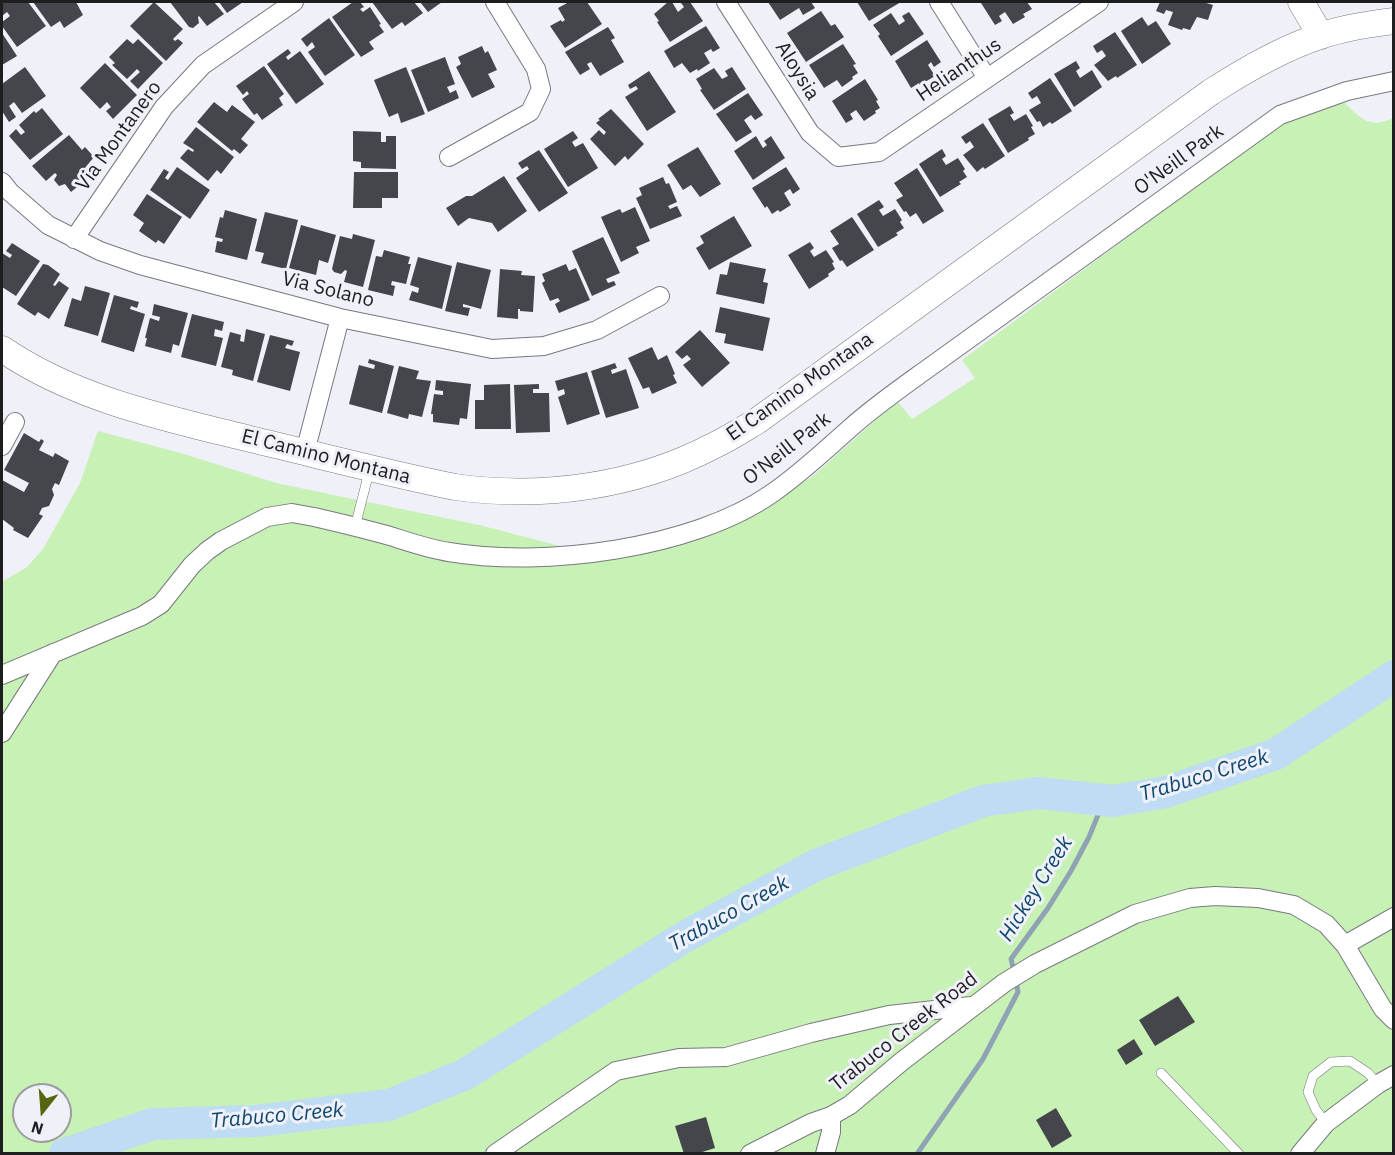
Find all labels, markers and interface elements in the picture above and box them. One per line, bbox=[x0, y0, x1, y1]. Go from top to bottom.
street label: Helianthus bbox=[912, 33, 1006, 107]
street label: Aloysia bbox=[770, 37, 824, 105]
street label: Via Montanero bbox=[71, 76, 167, 196]
street label: O'Neill Park bbox=[1130, 119, 1228, 201]
street label: Via Solano bbox=[279, 267, 377, 313]
street label: El Camino Montana bbox=[722, 327, 878, 447]
street label: O'Neill Park bbox=[738, 407, 836, 491]
street label: El Camino Montana bbox=[239, 424, 413, 490]
water label: Trabuco Creek bbox=[1137, 744, 1271, 808]
water label: Hickey Creek bbox=[994, 832, 1078, 946]
water label: Trabuco Creek bbox=[665, 871, 793, 957]
street label: Trabuco Creek Road bbox=[826, 967, 982, 1097]
north arrow bbox=[12, 1083, 72, 1143]
water label: Trabuco Creek bbox=[209, 1098, 345, 1134]
text: N bbox=[29, 1117, 46, 1140]

